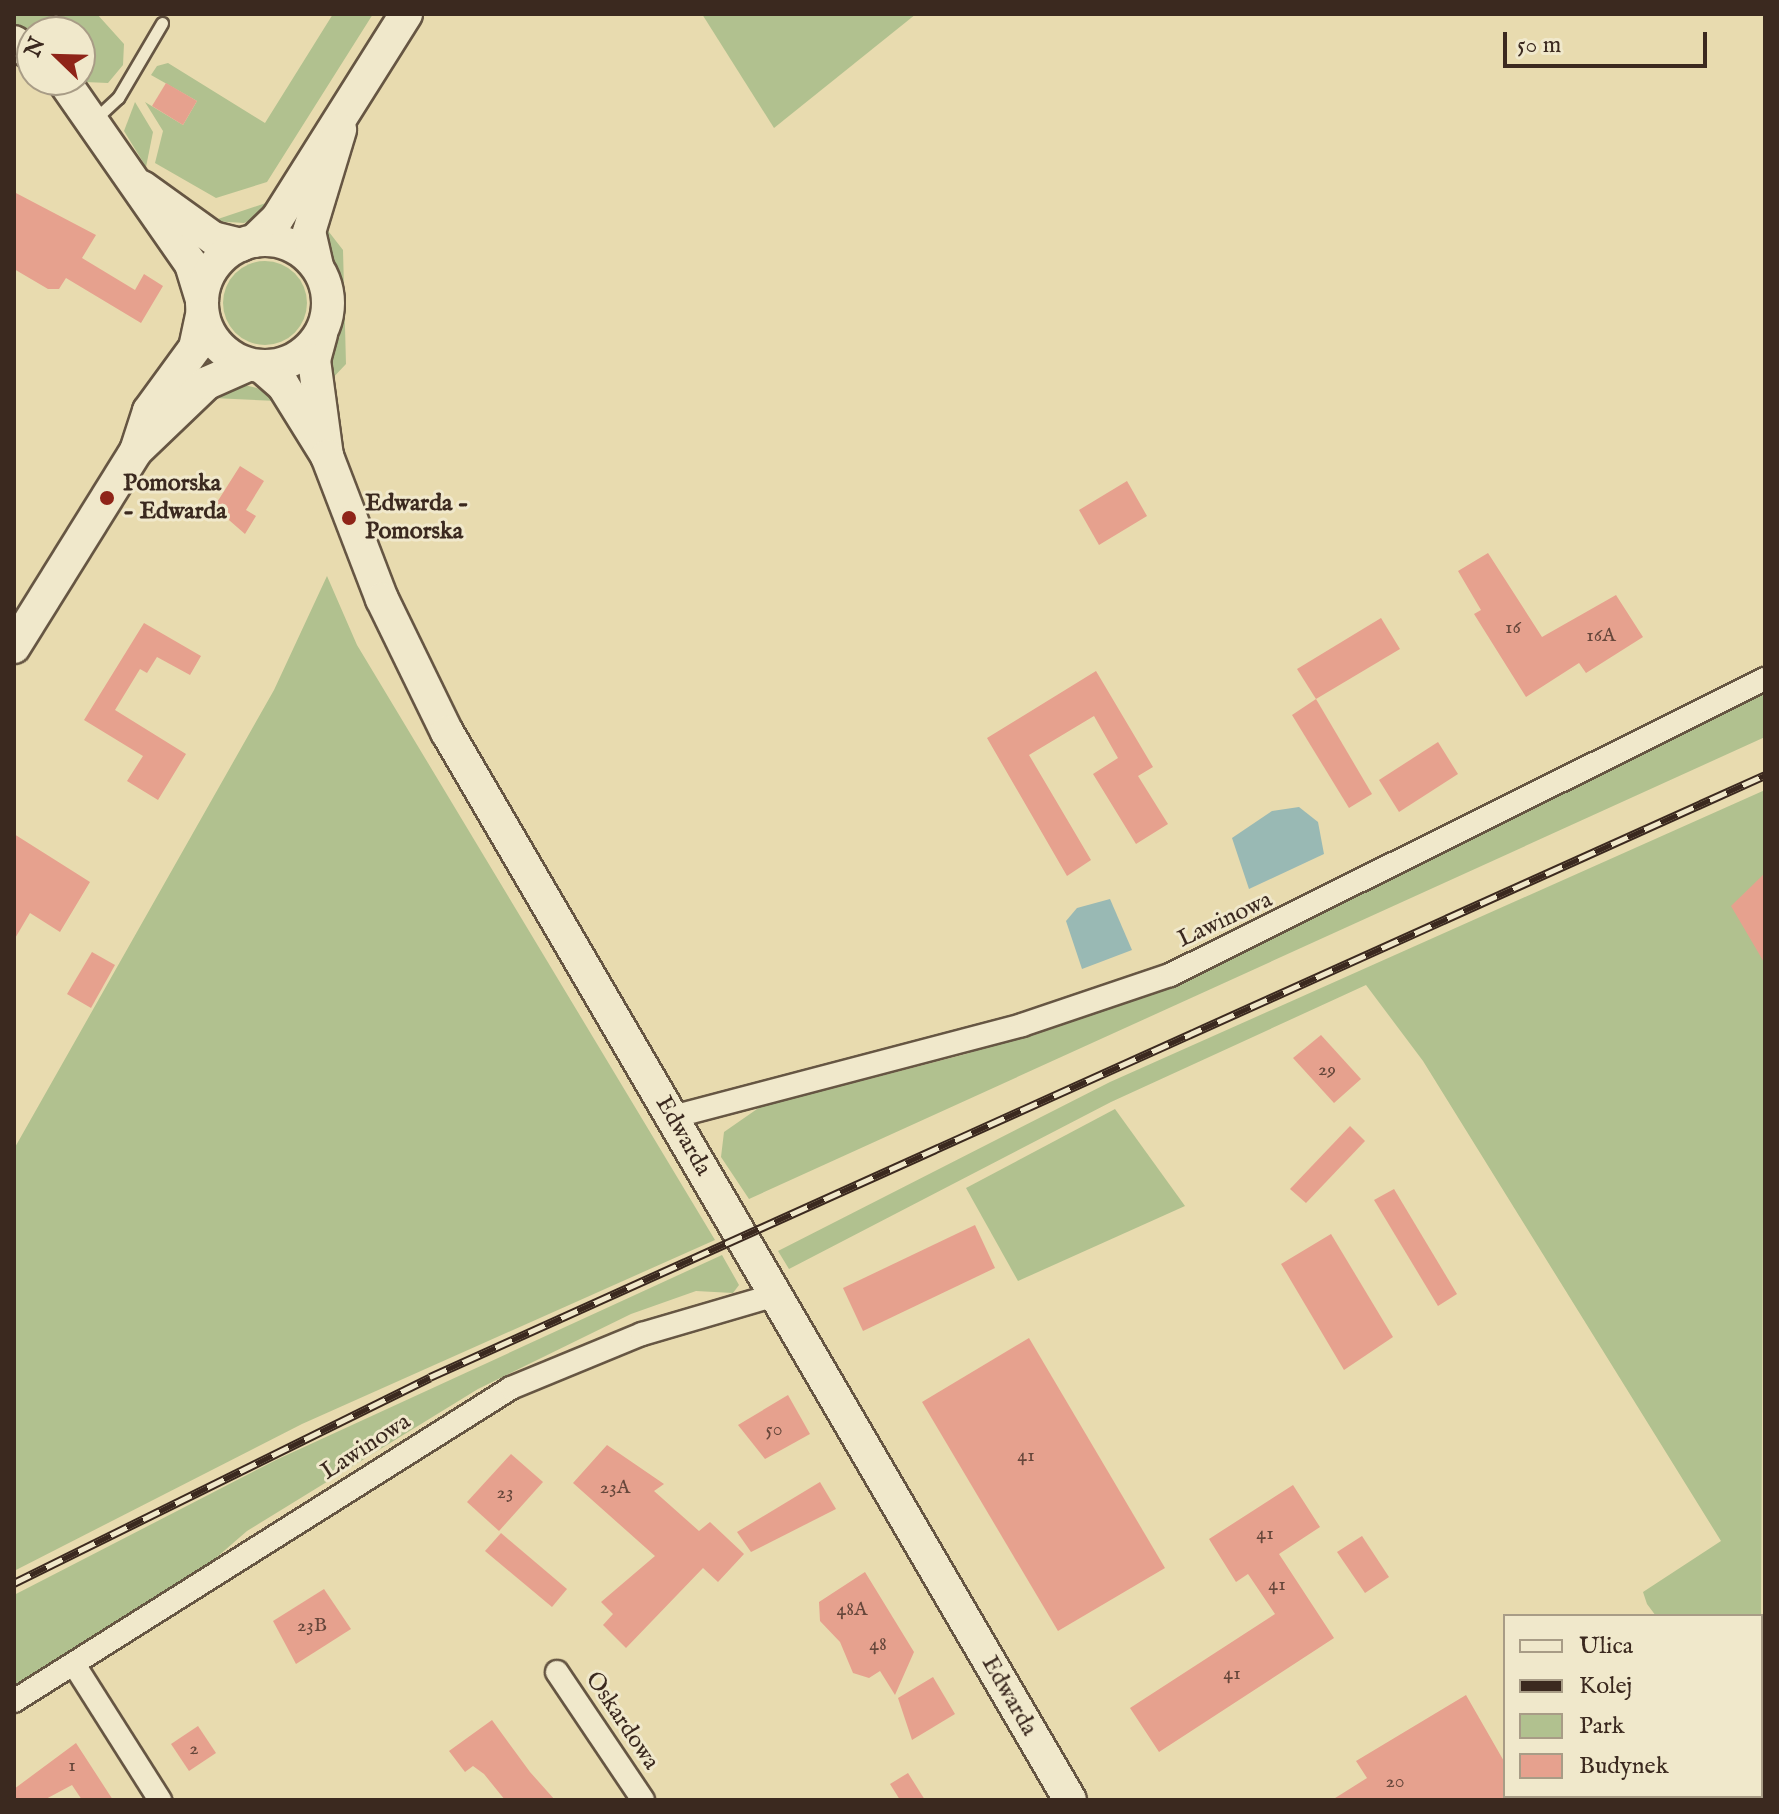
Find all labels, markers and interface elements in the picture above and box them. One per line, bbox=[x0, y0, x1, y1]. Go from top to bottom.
north arrow bbox=[16, 16, 96, 96]
scale bar bbox=[1507, 16, 1711, 66]
text: 50 m bbox=[1517, 30, 1561, 61]
text: N bbox=[19, 33, 52, 62]
place label: Pomorska - Edwarda bbox=[123, 470, 227, 526]
marker: Pomorska - Edwarda bbox=[98, 489, 116, 507]
place label: Edwarda - Pomorska bbox=[365, 490, 469, 546]
marker: Edwarda - Pomorska bbox=[340, 509, 358, 527]
house number: 16 bbox=[1505, 615, 1521, 639]
house number: 16A bbox=[1586, 623, 1616, 647]
street label: Lawinowa bbox=[1173, 886, 1277, 954]
house number: 29 bbox=[1318, 1057, 1336, 1081]
street label: Edwarda bbox=[649, 1091, 717, 1181]
street label: Lawinowa bbox=[316, 1407, 416, 1487]
house number: 50 bbox=[766, 1417, 782, 1441]
house number: 41 bbox=[1017, 1443, 1035, 1467]
house number: 23A bbox=[600, 1475, 630, 1499]
house number: 23 bbox=[497, 1480, 513, 1504]
house number: 41 bbox=[1256, 1521, 1274, 1545]
house number: 41 bbox=[1268, 1572, 1286, 1596]
house number: 48A bbox=[836, 1597, 868, 1621]
house number: 23B bbox=[297, 1613, 327, 1637]
legend bbox=[1503, 1614, 1763, 1798]
text: Ulica bbox=[1579, 1631, 1633, 1662]
house number: 48 bbox=[869, 1632, 887, 1656]
street label: Edwarda bbox=[975, 1651, 1043, 1741]
house number: 41 bbox=[1223, 1661, 1241, 1685]
street label: Oskardowa bbox=[579, 1667, 665, 1775]
text: Kolej bbox=[1579, 1671, 1632, 1702]
text: Park bbox=[1579, 1711, 1625, 1742]
house number: 2 bbox=[189, 1736, 199, 1760]
text: Budynek bbox=[1579, 1751, 1668, 1782]
house number: 1 bbox=[68, 1753, 76, 1777]
house number: 20 bbox=[1385, 1769, 1405, 1793]

